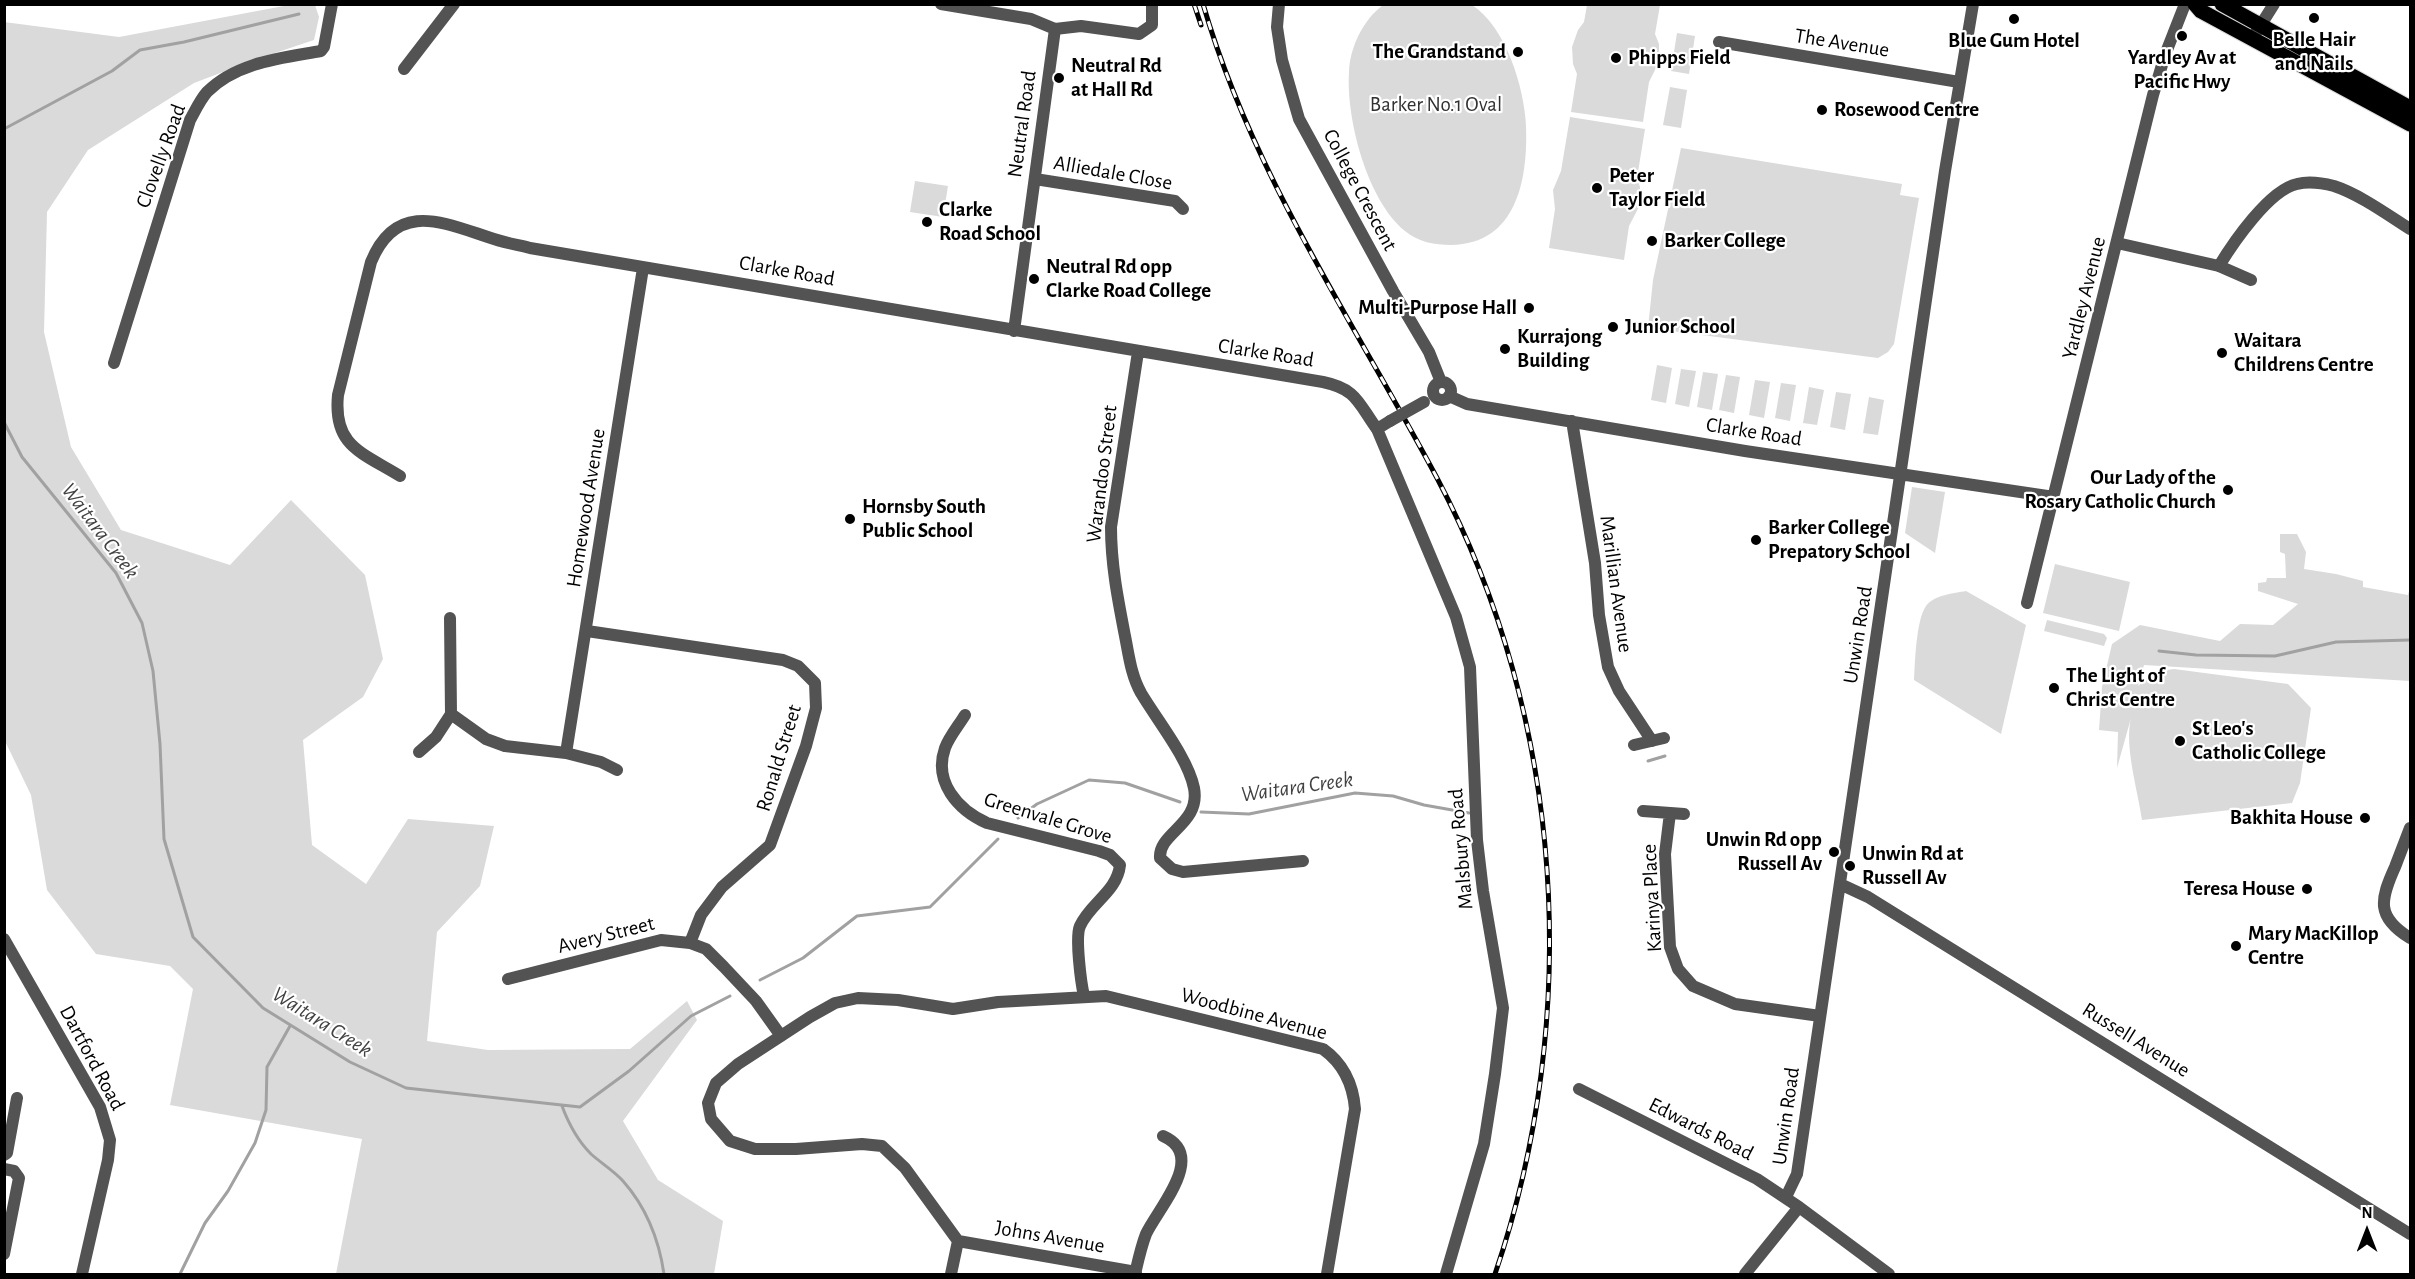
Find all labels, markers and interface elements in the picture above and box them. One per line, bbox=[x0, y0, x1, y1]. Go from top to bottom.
marker: Belle Hair and Nails bbox=[2307, 11, 2321, 25]
marker: Blue Gum Hotel bbox=[2007, 12, 2021, 26]
street label: The Avenue bbox=[1793, 23, 1891, 63]
place label: Belle Hair and Nails bbox=[2272, 27, 2356, 77]
place label: Blue Gum Hotel bbox=[1948, 28, 2080, 54]
marker: Yardley Av at Pacific Hwy bbox=[2175, 29, 2189, 43]
place label: The Grandstand bbox=[1372, 39, 1506, 65]
marker: The Grandstand bbox=[1511, 45, 1525, 59]
place label: Phipps Field bbox=[1628, 45, 1731, 71]
place label: Yardley Av at Pacific Hwy bbox=[2128, 45, 2236, 95]
marker: Phipps Field bbox=[1609, 51, 1623, 65]
place label: Neutral Rd at Hall Rd bbox=[1071, 53, 1162, 103]
street label: Neutral Road bbox=[1002, 69, 1042, 179]
marker: Neutral Rd at Hall Rd bbox=[1052, 71, 1066, 85]
park label: Barker No.1 Oval bbox=[1370, 92, 1502, 118]
place label: Rosewood Centre bbox=[1834, 97, 1979, 123]
street label: Clovelly Road bbox=[131, 101, 191, 211]
marker: Rosewood Centre bbox=[1815, 103, 1829, 117]
street label: College Crescent bbox=[1317, 125, 1403, 255]
street label: Alliedale Close bbox=[1052, 150, 1174, 196]
place label: Peter Taylor Field bbox=[1609, 163, 1705, 213]
marker: Peter Taylor Field bbox=[1590, 181, 1604, 195]
place label: Clarke Road School bbox=[939, 197, 1041, 247]
marker: Clarke Road School bbox=[920, 215, 934, 229]
place label: Barker College bbox=[1664, 228, 1786, 254]
marker: Barker College bbox=[1645, 234, 1659, 248]
street label: Yardley Avenue bbox=[2057, 234, 2111, 362]
street label: Clarke Road bbox=[737, 250, 837, 292]
place label: Neutral Rd opp Clarke Road College bbox=[1046, 254, 1211, 304]
marker: Neutral Rd opp Clarke Road College bbox=[1027, 272, 1041, 286]
place label: Multi-Purpose Hall bbox=[1358, 295, 1517, 321]
marker: Multi-Purpose Hall bbox=[1522, 301, 1536, 315]
place label: Junior School bbox=[1625, 314, 1736, 340]
marker: Junior School bbox=[1606, 320, 1620, 334]
place label: Kurrajong Building bbox=[1517, 324, 1602, 374]
place label: Waitara Childrens Centre bbox=[2234, 328, 2374, 378]
street label: Clarke Road bbox=[1216, 333, 1316, 373]
marker: Kurrajong Building bbox=[1498, 342, 1512, 356]
marker: Waitara Childrens Centre bbox=[2215, 346, 2229, 360]
street label: Warandoo Street bbox=[1081, 404, 1123, 544]
street label: Clarke Road bbox=[1704, 412, 1804, 452]
street label: Homewood Avenue bbox=[561, 427, 611, 589]
place label: Our Lady of the Rosary Catholic Church bbox=[2025, 465, 2216, 515]
water label: Waitara Creek bbox=[55, 478, 145, 584]
marker: Our Lady of the Rosary Catholic Church bbox=[2221, 483, 2235, 497]
place label: Hornsby South Public School bbox=[862, 494, 986, 544]
marker: Hornsby South Public School bbox=[843, 512, 857, 526]
street label: Marillian Avenue bbox=[1594, 514, 1638, 654]
place label: Barker College Prepatory School bbox=[1768, 515, 1910, 565]
marker: Barker College Prepatory School bbox=[1749, 533, 1763, 547]
street label: Unwin Road bbox=[1838, 584, 1878, 686]
place label: The Light of Christ Centre bbox=[2066, 663, 2175, 713]
marker: The Light of Christ Centre bbox=[2047, 681, 2061, 695]
street label: Ronald Street bbox=[751, 701, 807, 815]
place label: St Leo's Catholic College bbox=[2192, 716, 2326, 766]
marker: St Leo's Catholic College bbox=[2173, 734, 2187, 748]
water label: Waitara Creek bbox=[1239, 766, 1355, 808]
street label: Greenvale Grove bbox=[981, 787, 1115, 849]
street label: Malsbury Road bbox=[1443, 787, 1479, 911]
place label: Bakhita House bbox=[2230, 805, 2353, 831]
marker: Bakhita House bbox=[2358, 811, 2372, 825]
place label: Unwin Rd opp Russell Av bbox=[1706, 827, 1822, 877]
place label: Unwin Rd at Russell Av bbox=[1862, 841, 1963, 891]
street label: Karinya Place bbox=[1637, 843, 1667, 953]
marker: Unwin Rd opp Russell Av bbox=[1827, 845, 1841, 859]
marker: Unwin Rd at Russell Av bbox=[1843, 859, 1857, 873]
place label: Teresa House bbox=[2184, 876, 2295, 902]
marker: Teresa House bbox=[2300, 882, 2314, 896]
street label: Avery Street bbox=[555, 911, 657, 959]
place label: Mary MacKillop Centre bbox=[2248, 921, 2379, 971]
marker: Mary MacKillop Centre bbox=[2229, 939, 2243, 953]
water label: Waitara Creek bbox=[267, 981, 377, 1063]
street label: Woodbine Avenue bbox=[1178, 982, 1330, 1046]
street label: Russell Avenue bbox=[2077, 997, 2195, 1083]
street label: Dartford Road bbox=[54, 1001, 130, 1115]
street label: Unwin Road bbox=[1767, 1065, 1805, 1167]
street label: Edwards Road bbox=[1644, 1092, 1758, 1166]
north arrow bbox=[2337, 1201, 2397, 1261]
text: N bbox=[2361, 1205, 2373, 1221]
street label: Johns Avenue bbox=[993, 1215, 1107, 1259]

